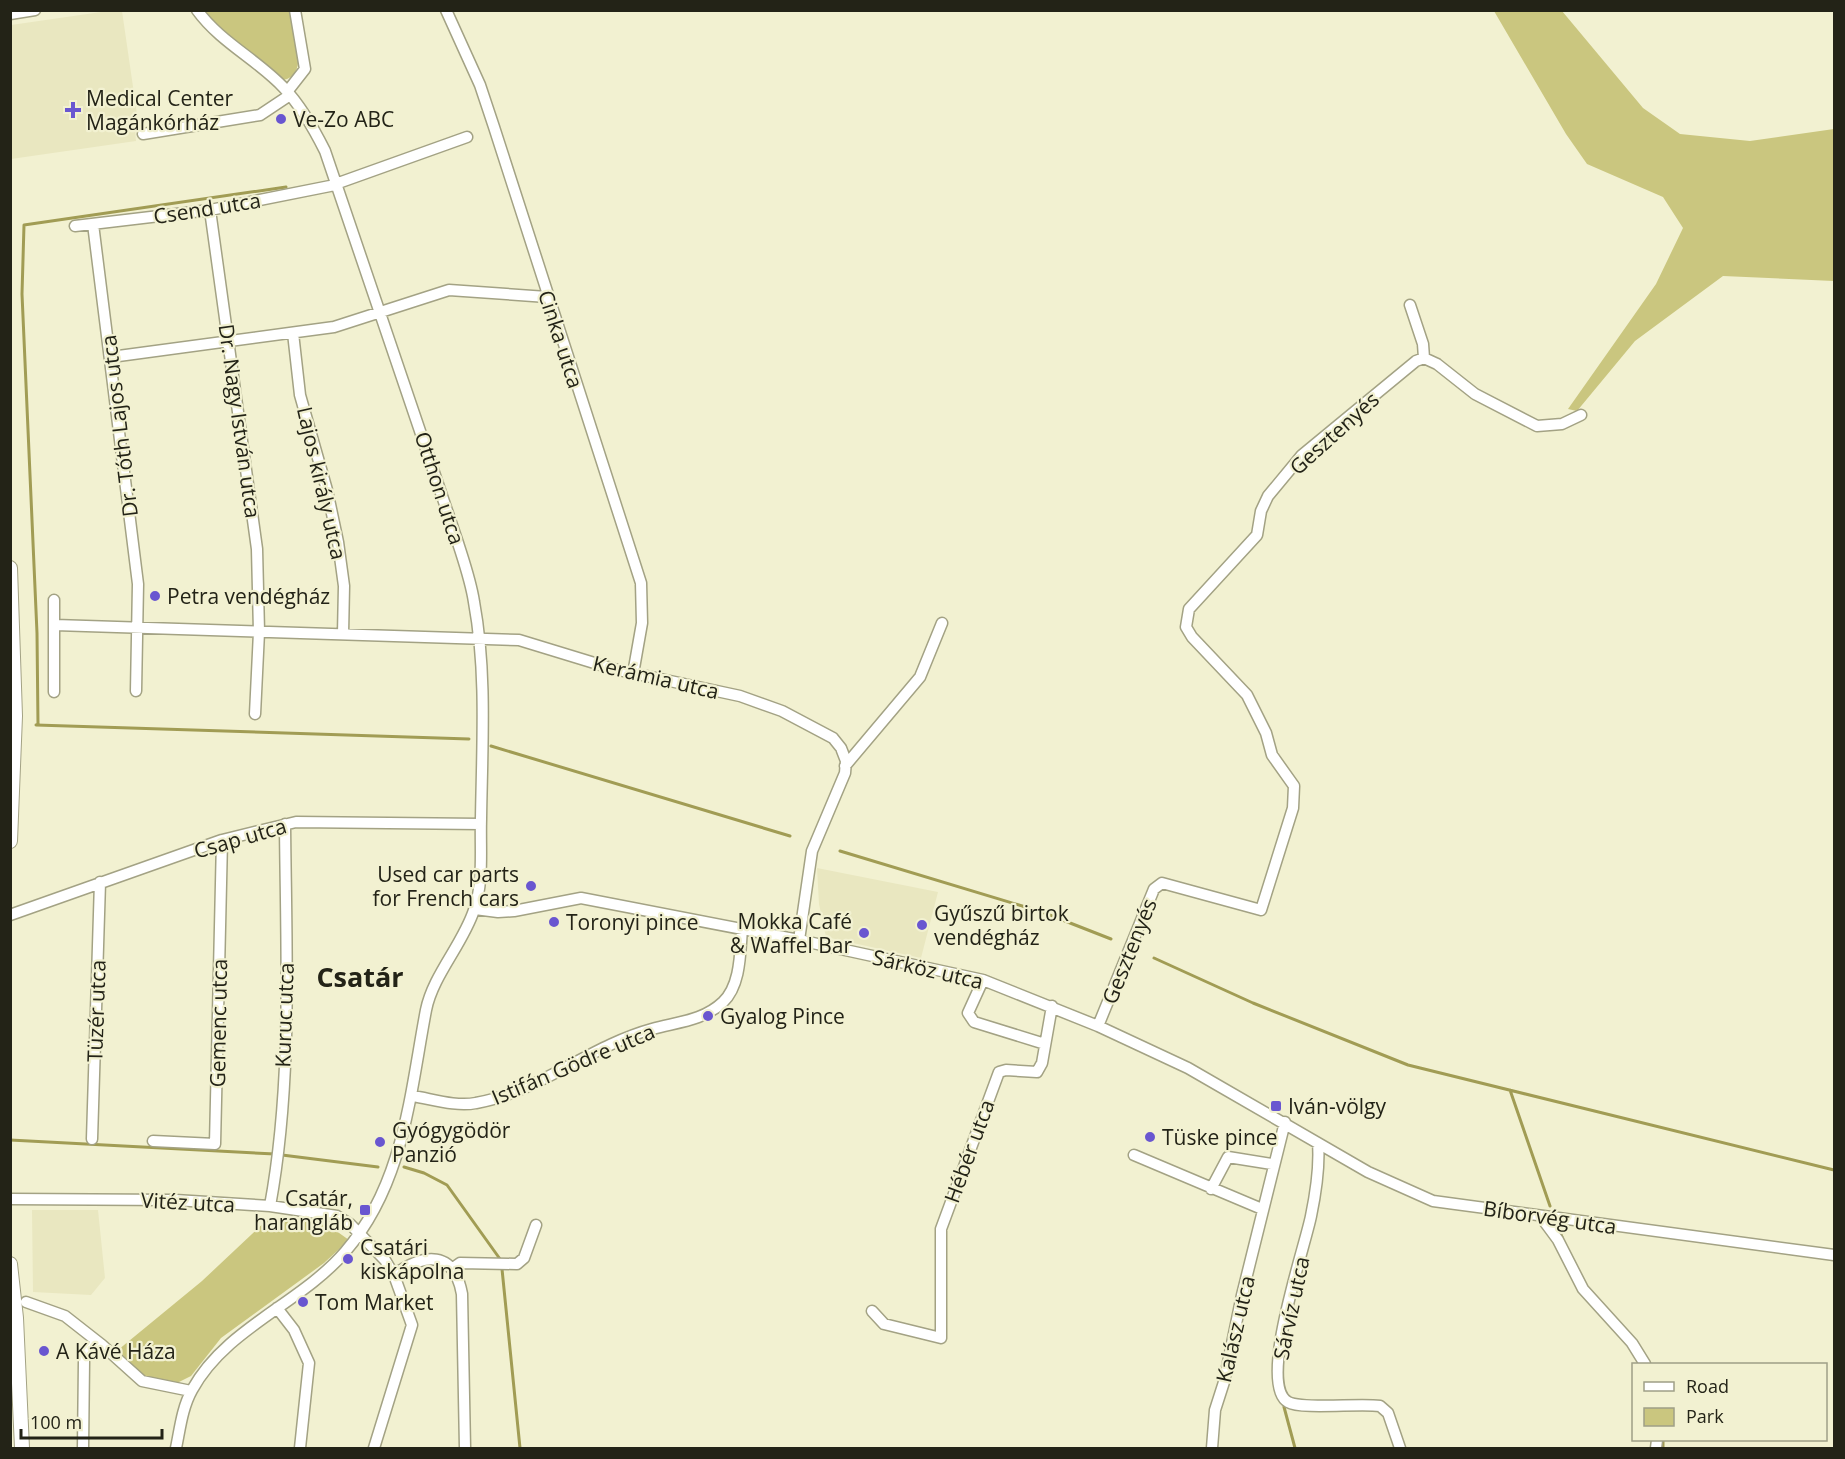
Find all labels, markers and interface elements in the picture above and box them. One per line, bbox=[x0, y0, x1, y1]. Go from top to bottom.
place label: Medical Center Magánkórház bbox=[86, 84, 233, 136]
marker: Medical Center Magánkórház bbox=[64, 101, 82, 119]
place label: Ve-Zo ABC bbox=[293, 105, 394, 133]
marker: Ve-Zo ABC bbox=[274, 112, 288, 126]
street label: Csend utca bbox=[151, 186, 263, 230]
street label: Cinka utca bbox=[532, 286, 590, 392]
street label: Dr. Nagy István utca bbox=[213, 322, 267, 520]
street label: Dr. Tóth Lajos utca bbox=[94, 334, 144, 518]
street label: Gesztenyés bbox=[1283, 385, 1385, 481]
street label: Lajos király utca bbox=[291, 404, 353, 562]
street label: Otthon utca bbox=[409, 428, 471, 548]
place label: Petra vendégház bbox=[167, 582, 330, 610]
marker: Petra vendégház bbox=[148, 589, 162, 603]
street label: Kerámia utca bbox=[590, 649, 722, 705]
street label: Csap utca bbox=[190, 811, 290, 865]
place label: Used car parts for French cars bbox=[372, 860, 519, 912]
marker: Used car parts for French cars bbox=[524, 879, 538, 893]
street label: Gesztenyés bbox=[1095, 894, 1163, 1008]
place label: Gyűszű birtok vendégház bbox=[934, 899, 1069, 951]
place label: Mokka Café & Waffel Bar bbox=[730, 907, 852, 959]
place label: Toronyi pince bbox=[566, 908, 698, 936]
marker: Toronyi pince bbox=[547, 915, 561, 929]
marker: Gyűszű birtok vendégház bbox=[915, 918, 929, 932]
marker: Mokka Café & Waffel Bar bbox=[857, 926, 871, 940]
street label: Sárköz utca bbox=[870, 943, 986, 995]
street label: Gemenc utca bbox=[203, 958, 233, 1088]
district label: Csatár bbox=[316, 958, 404, 995]
street label: Tüzér utca bbox=[80, 959, 112, 1063]
street label: Kuruc utca bbox=[268, 962, 300, 1068]
place label: Gyalog Pince bbox=[720, 1002, 845, 1030]
marker: Gyalog Pince bbox=[701, 1009, 715, 1023]
street label: Istifán Gödre utca bbox=[487, 1017, 659, 1111]
place label: Iván-völgy bbox=[1288, 1092, 1386, 1120]
street label: Hébér utca bbox=[937, 1095, 1001, 1207]
marker: Iván-völgy bbox=[1269, 1099, 1283, 1113]
place label: Gyógygödör Panzió bbox=[392, 1116, 511, 1168]
place label: Tüske pince bbox=[1162, 1123, 1278, 1151]
marker: Tüske pince bbox=[1143, 1130, 1157, 1144]
marker: Gyógygödör Panzió bbox=[373, 1135, 387, 1149]
place label: Csatár, harangláb bbox=[254, 1184, 353, 1236]
street label: Vitéz utca bbox=[140, 1186, 236, 1218]
street label: Bíborvég utca bbox=[1482, 1194, 1618, 1240]
marker: Csatár, harangláb bbox=[358, 1203, 372, 1217]
place label: Csatári kiskápolna bbox=[360, 1233, 464, 1285]
marker: Csatári kiskápolna bbox=[341, 1252, 355, 1266]
street label: Sárvíz utca bbox=[1266, 1254, 1316, 1362]
street label: Kalász utca bbox=[1209, 1273, 1261, 1385]
place label: Tom Market bbox=[315, 1288, 434, 1316]
marker: Tom Market bbox=[296, 1295, 310, 1309]
place label: A Kávé Háza bbox=[56, 1337, 176, 1365]
marker: A Kávé Háza bbox=[37, 1344, 51, 1358]
legend bbox=[1632, 1363, 1827, 1441]
text: Road bbox=[1686, 1374, 1729, 1398]
scale bar bbox=[21, 1402, 162, 1440]
text: Park bbox=[1686, 1404, 1724, 1428]
text: 100 m bbox=[30, 1410, 82, 1434]

